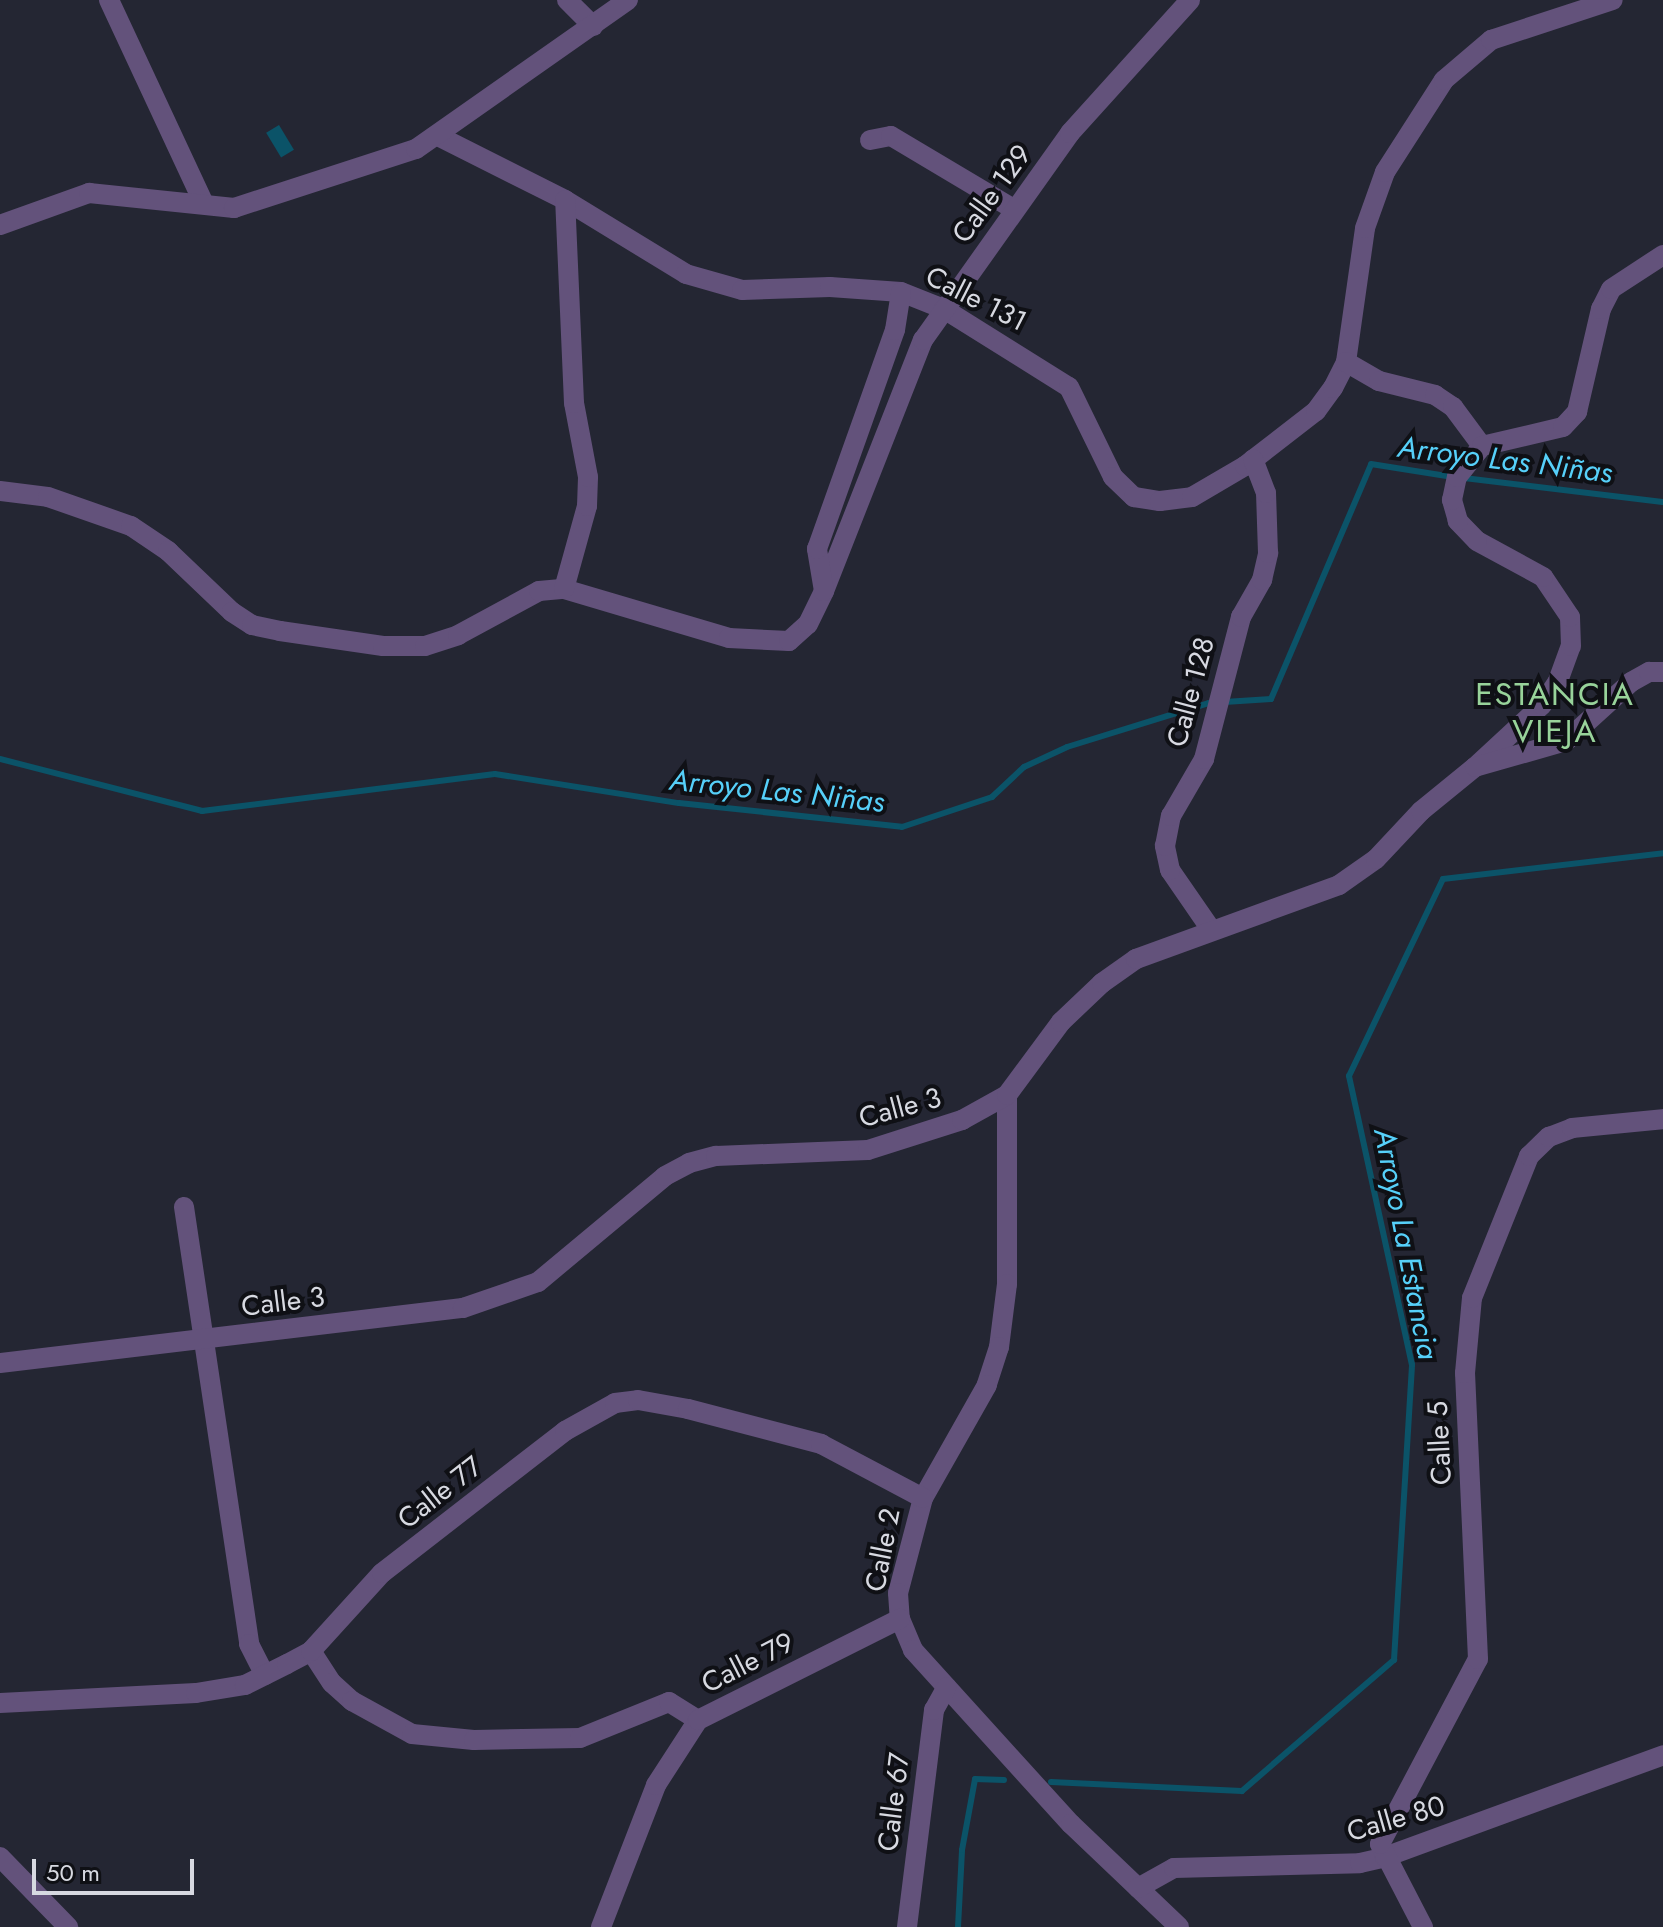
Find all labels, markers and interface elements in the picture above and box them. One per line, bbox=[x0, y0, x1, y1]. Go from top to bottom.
street label: Calle 129 bbox=[945, 138, 1039, 250]
street label: Calle 131 bbox=[920, 259, 1032, 339]
water label: Arroyo Las Niñas bbox=[1396, 429, 1614, 491]
street label: Calle 128 bbox=[1160, 633, 1222, 751]
district label: ESTANCIA VIEJA bbox=[1475, 676, 1635, 751]
water label: Arroyo Las Niñas bbox=[668, 762, 886, 820]
street label: Calle 3 bbox=[855, 1081, 945, 1135]
water label: Arroyo La Estancia bbox=[1366, 1125, 1446, 1363]
street label: Calle 3 bbox=[239, 1280, 327, 1324]
street label: Calle 5 bbox=[1421, 1400, 1459, 1486]
street label: Calle 77 bbox=[391, 1450, 489, 1536]
street label: Calle 2 bbox=[858, 1505, 908, 1595]
street label: Calle 79 bbox=[696, 1626, 800, 1700]
street label: Calle 67 bbox=[871, 1751, 917, 1853]
street label: Calle 80 bbox=[1343, 1789, 1449, 1849]
scale bar bbox=[36, 1843, 198, 1893]
text: 50 m bbox=[46, 1855, 100, 1890]

